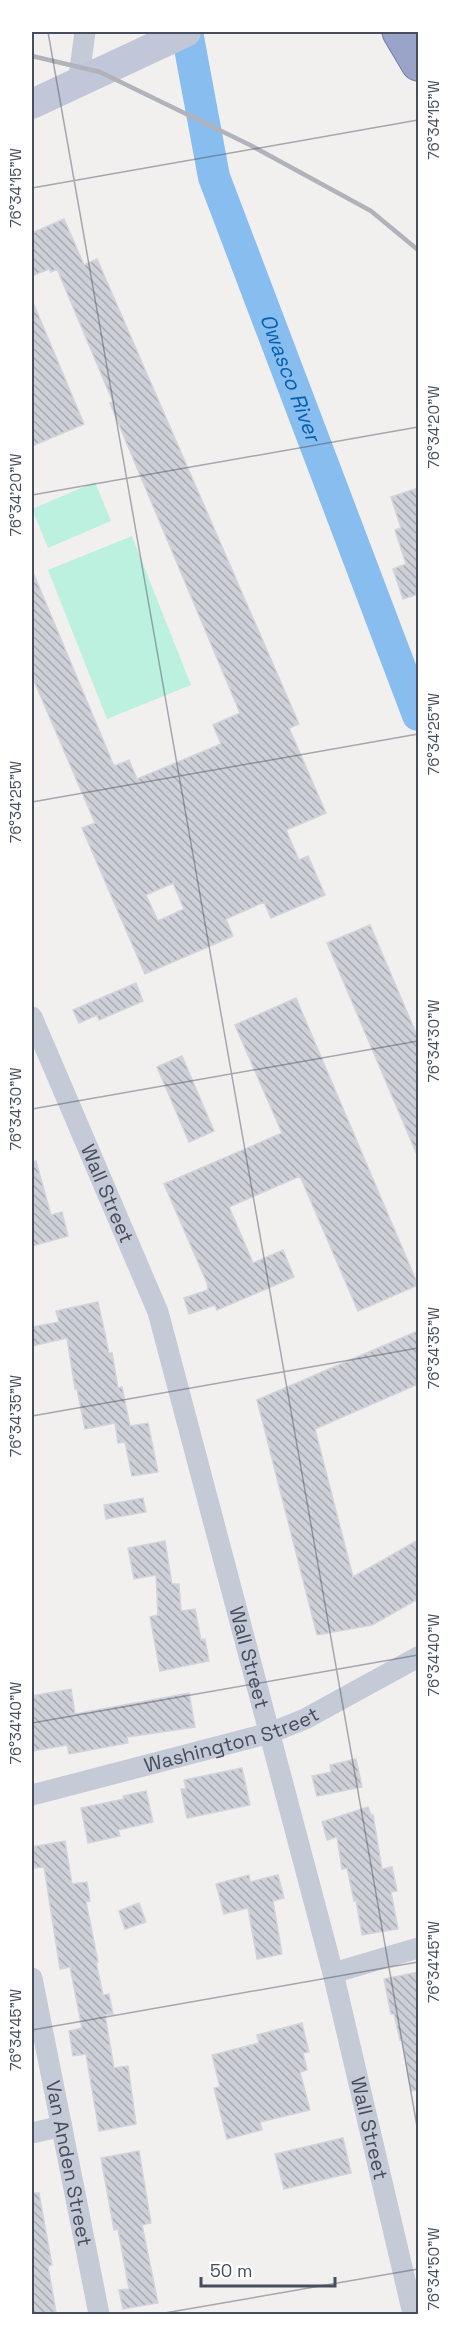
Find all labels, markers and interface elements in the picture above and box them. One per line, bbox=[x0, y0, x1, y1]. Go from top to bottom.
text: 76°34'15"W bbox=[424, 80, 443, 160]
text: 76°34'15"W bbox=[6, 148, 25, 228]
water label: Owasco River bbox=[254, 310, 328, 447]
text: 76°34'20"W bbox=[424, 385, 443, 469]
text: 76°34'20"W bbox=[6, 453, 25, 537]
text: 76°34'25"W bbox=[424, 693, 443, 775]
text: 76°34'25"W bbox=[6, 761, 25, 843]
text: 76°34'30"W bbox=[424, 999, 443, 1083]
text: 76°34'30"W bbox=[6, 1067, 25, 1151]
street label: Wall Street bbox=[75, 1140, 140, 1247]
text: 76°34'35"W bbox=[424, 1307, 443, 1389]
text: 76°34'35"W bbox=[6, 1375, 25, 1457]
street label: Wall Street bbox=[223, 1603, 275, 1711]
text: 76°34'40"W bbox=[424, 1614, 443, 1696]
text: 76°34'40"W bbox=[6, 1682, 25, 1764]
street label: Washington Street bbox=[141, 1701, 324, 1778]
text: 76°34'45"W bbox=[424, 1921, 443, 2003]
text: 76°34'45"W bbox=[6, 1989, 25, 2071]
street label: Wall Street bbox=[345, 2074, 394, 2182]
street label: Van Anden Street bbox=[40, 2078, 98, 2249]
text: 76°34'50"W bbox=[424, 2227, 443, 2311]
scale bar bbox=[201, 2250, 334, 2288]
text: 50 m bbox=[210, 2259, 252, 2282]

